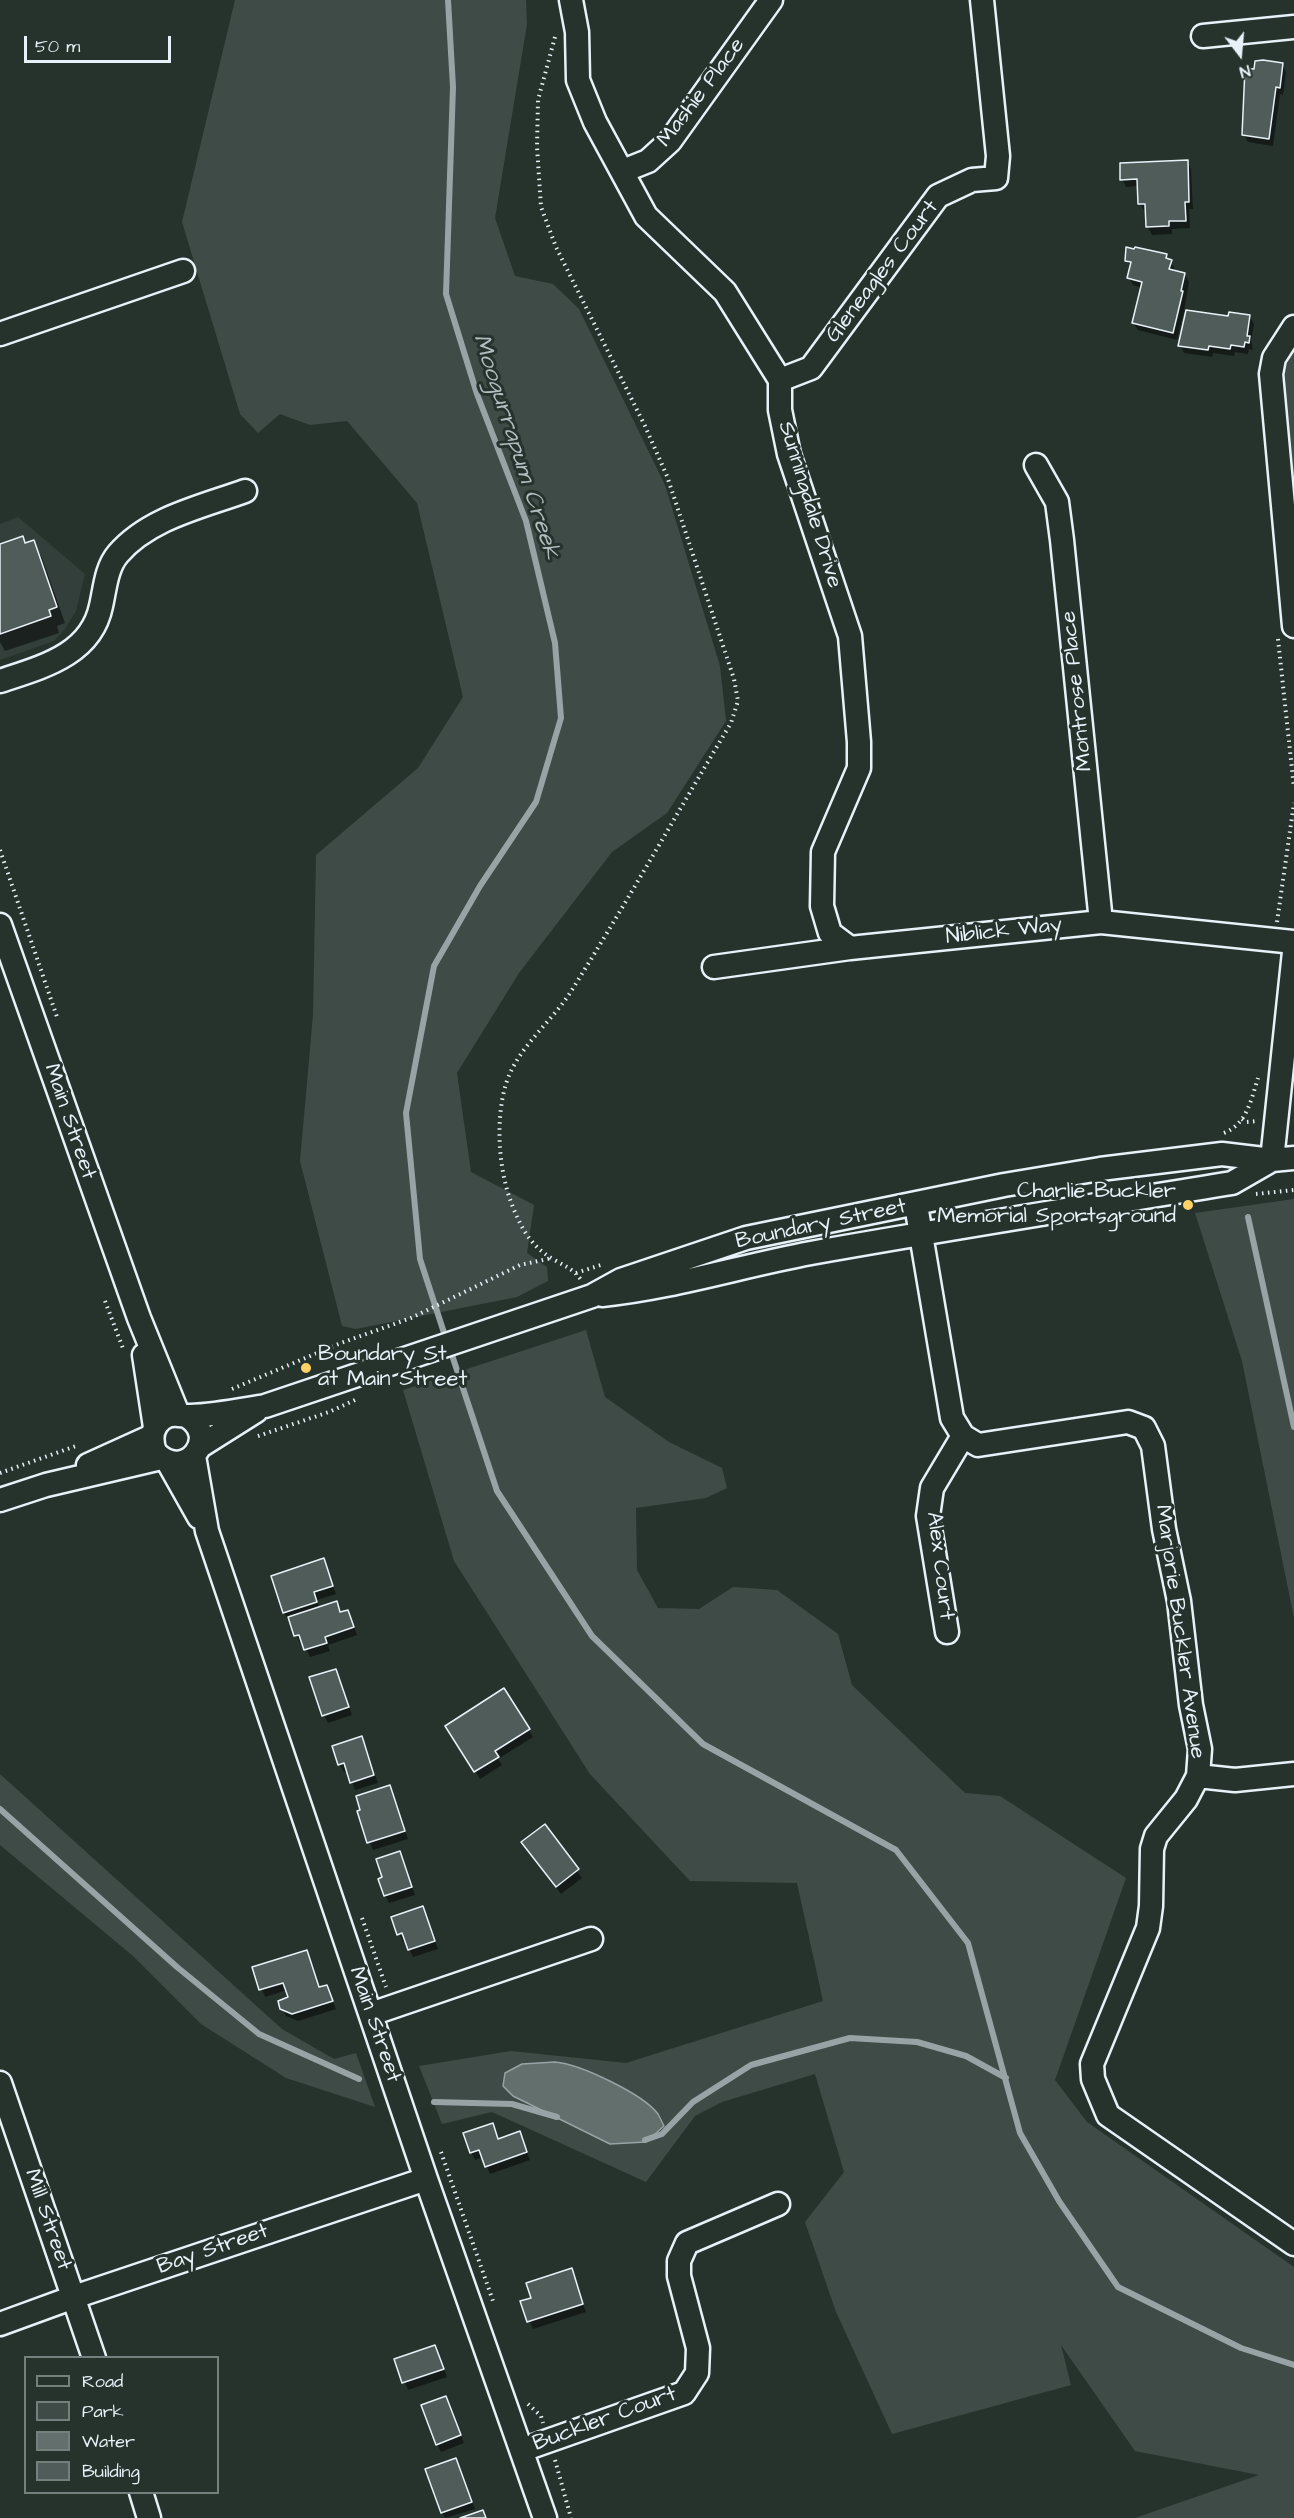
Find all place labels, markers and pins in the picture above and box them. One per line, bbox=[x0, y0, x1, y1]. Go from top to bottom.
place label: Charlie Buckler Memorial Sportsground bbox=[937, 1179, 1176, 1230]
marker: Charlie Buckler Memorial Sportsground bbox=[1181, 1198, 1195, 1212]
place label: Boundary St at Main Street bbox=[318, 1342, 467, 1394]
marker: Boundary St at Main Street bbox=[299, 1361, 313, 1375]

